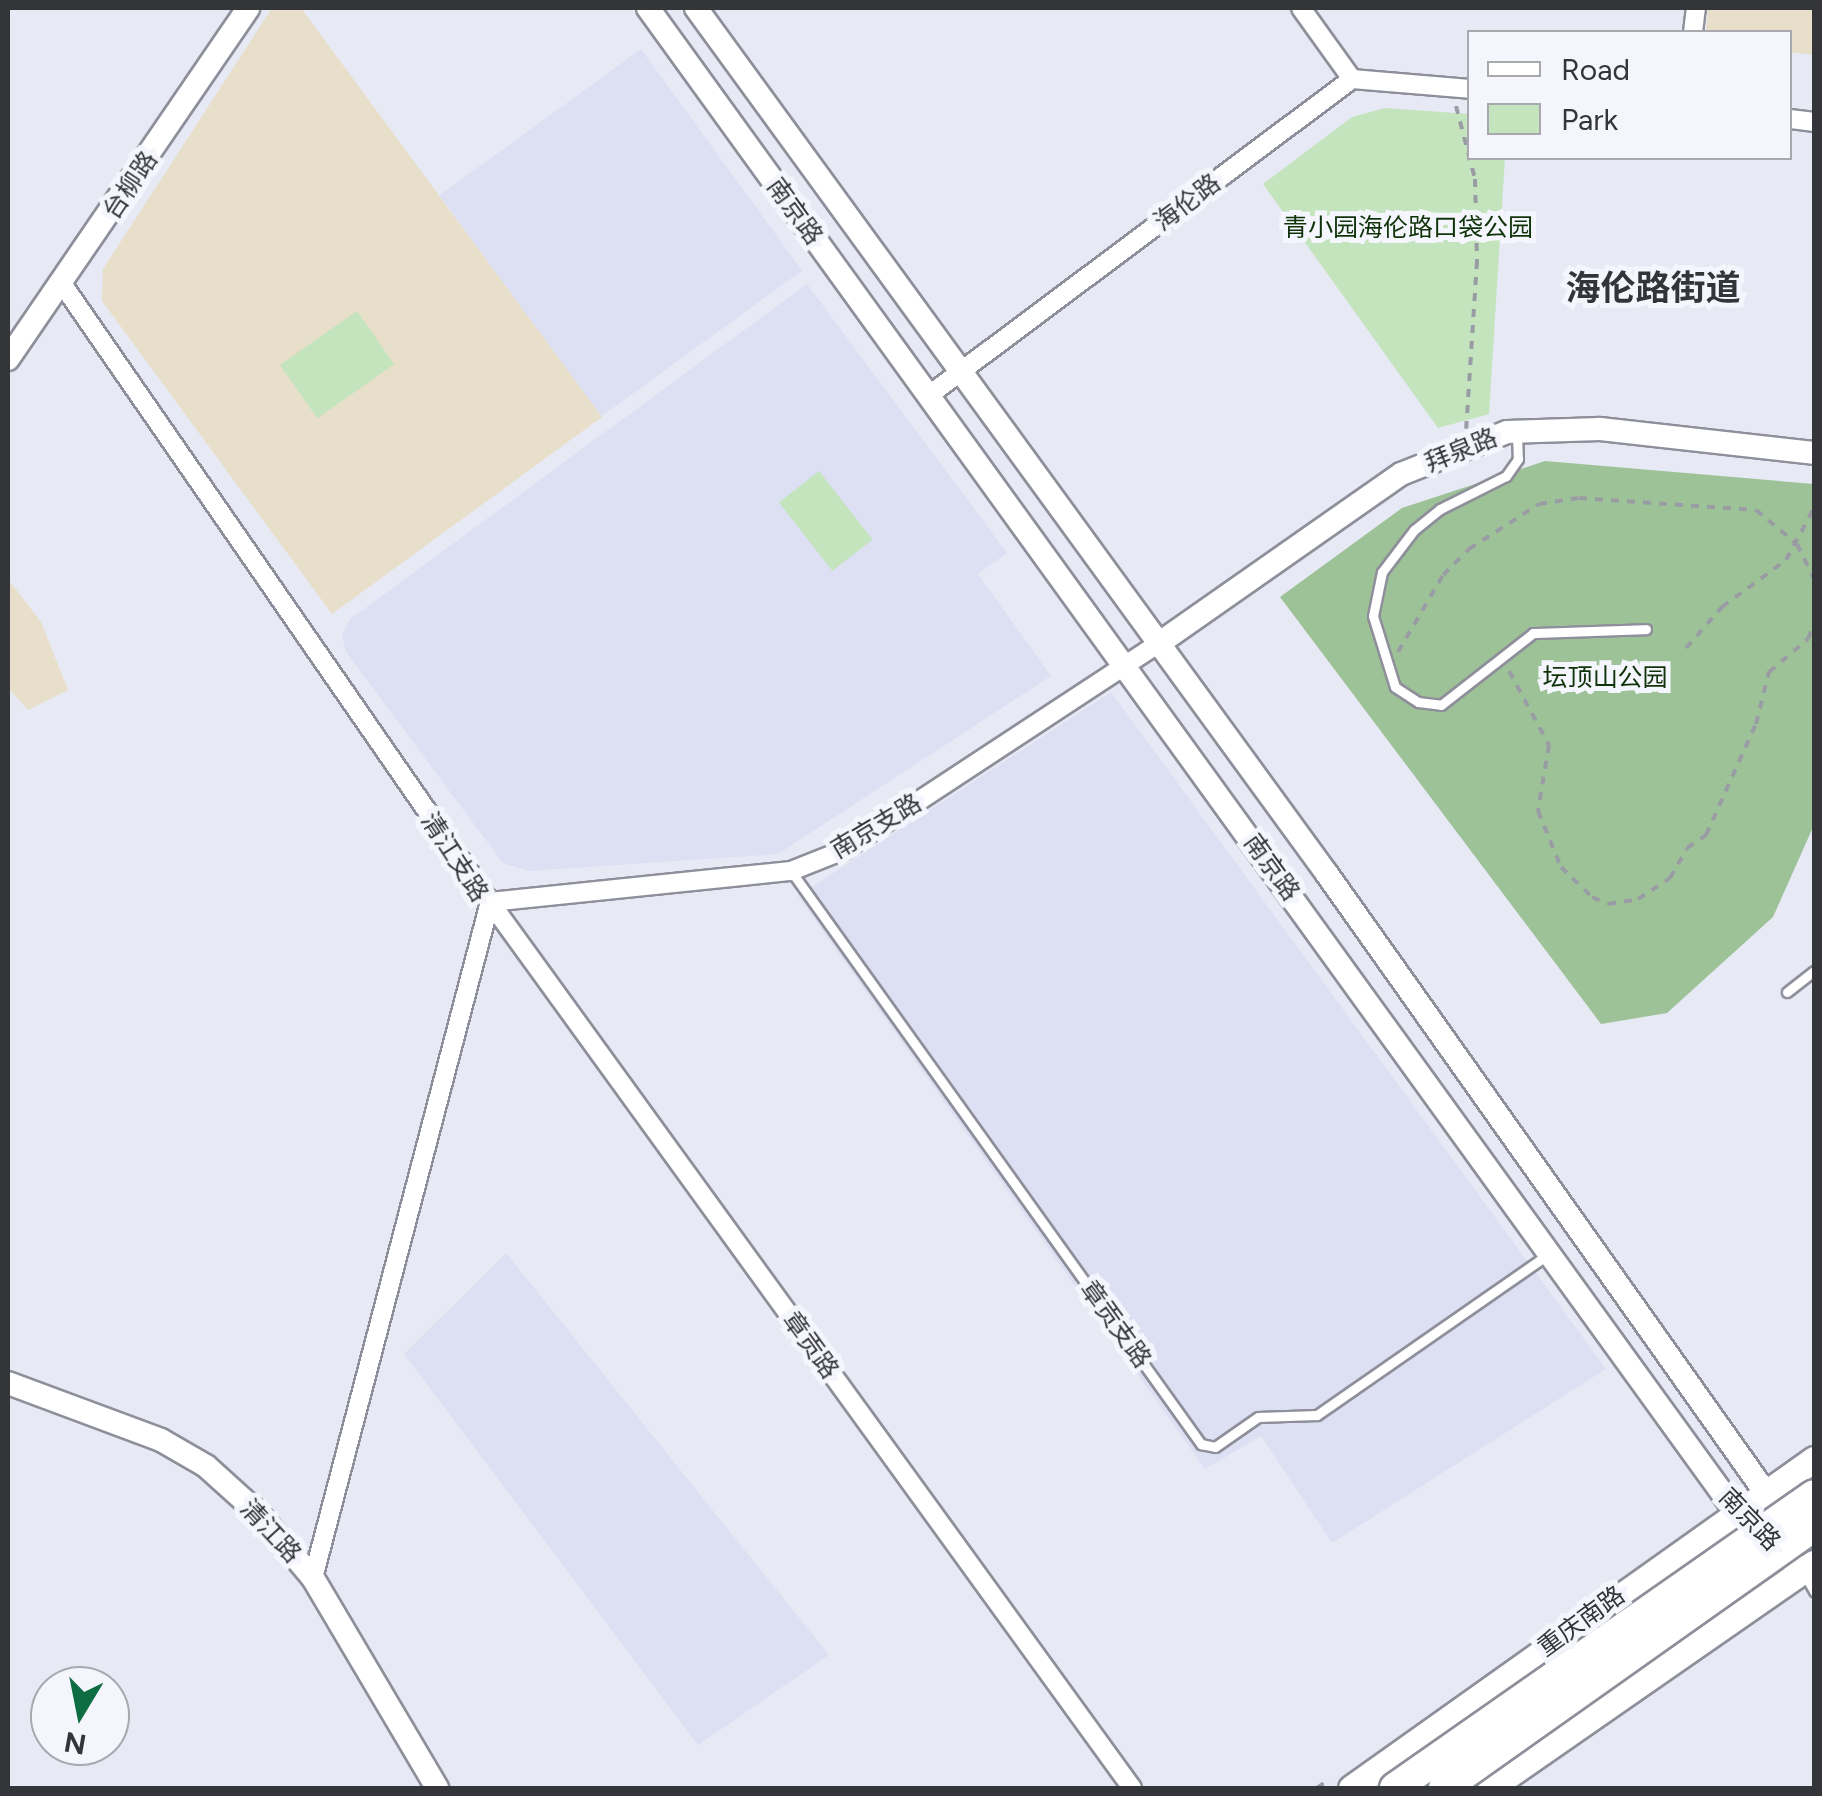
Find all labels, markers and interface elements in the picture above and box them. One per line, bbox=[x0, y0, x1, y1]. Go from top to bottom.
legend bbox=[1467, 30, 1792, 160]
text: Road bbox=[1561, 51, 1630, 88]
text: Park bbox=[1561, 101, 1618, 138]
street label: 台柳路 bbox=[97, 146, 163, 224]
street label: 海伦路 bbox=[1148, 167, 1226, 237]
street label: 南京路 bbox=[761, 172, 829, 250]
park label: 青小园海伦路口袋公园 bbox=[1283, 212, 1533, 242]
district label: 海伦路街道 bbox=[1566, 267, 1740, 309]
street label: 拜泉路 bbox=[1421, 422, 1501, 478]
park label: 坛顶山公园 bbox=[1543, 662, 1667, 692]
street label: 南京支路 bbox=[825, 787, 927, 865]
street label: 清江支路 bbox=[415, 807, 495, 907]
street label: 南京路 bbox=[1238, 828, 1306, 906]
street label: 章贡支路 bbox=[1074, 1275, 1158, 1373]
street label: 章贡路 bbox=[777, 1306, 845, 1384]
street label: 南京路 bbox=[1713, 1482, 1787, 1556]
street label: 清江路 bbox=[234, 1493, 308, 1569]
street label: 重庆南路 bbox=[1532, 1579, 1630, 1663]
north arrow bbox=[30, 1666, 130, 1766]
text: N bbox=[62, 1725, 89, 1762]

